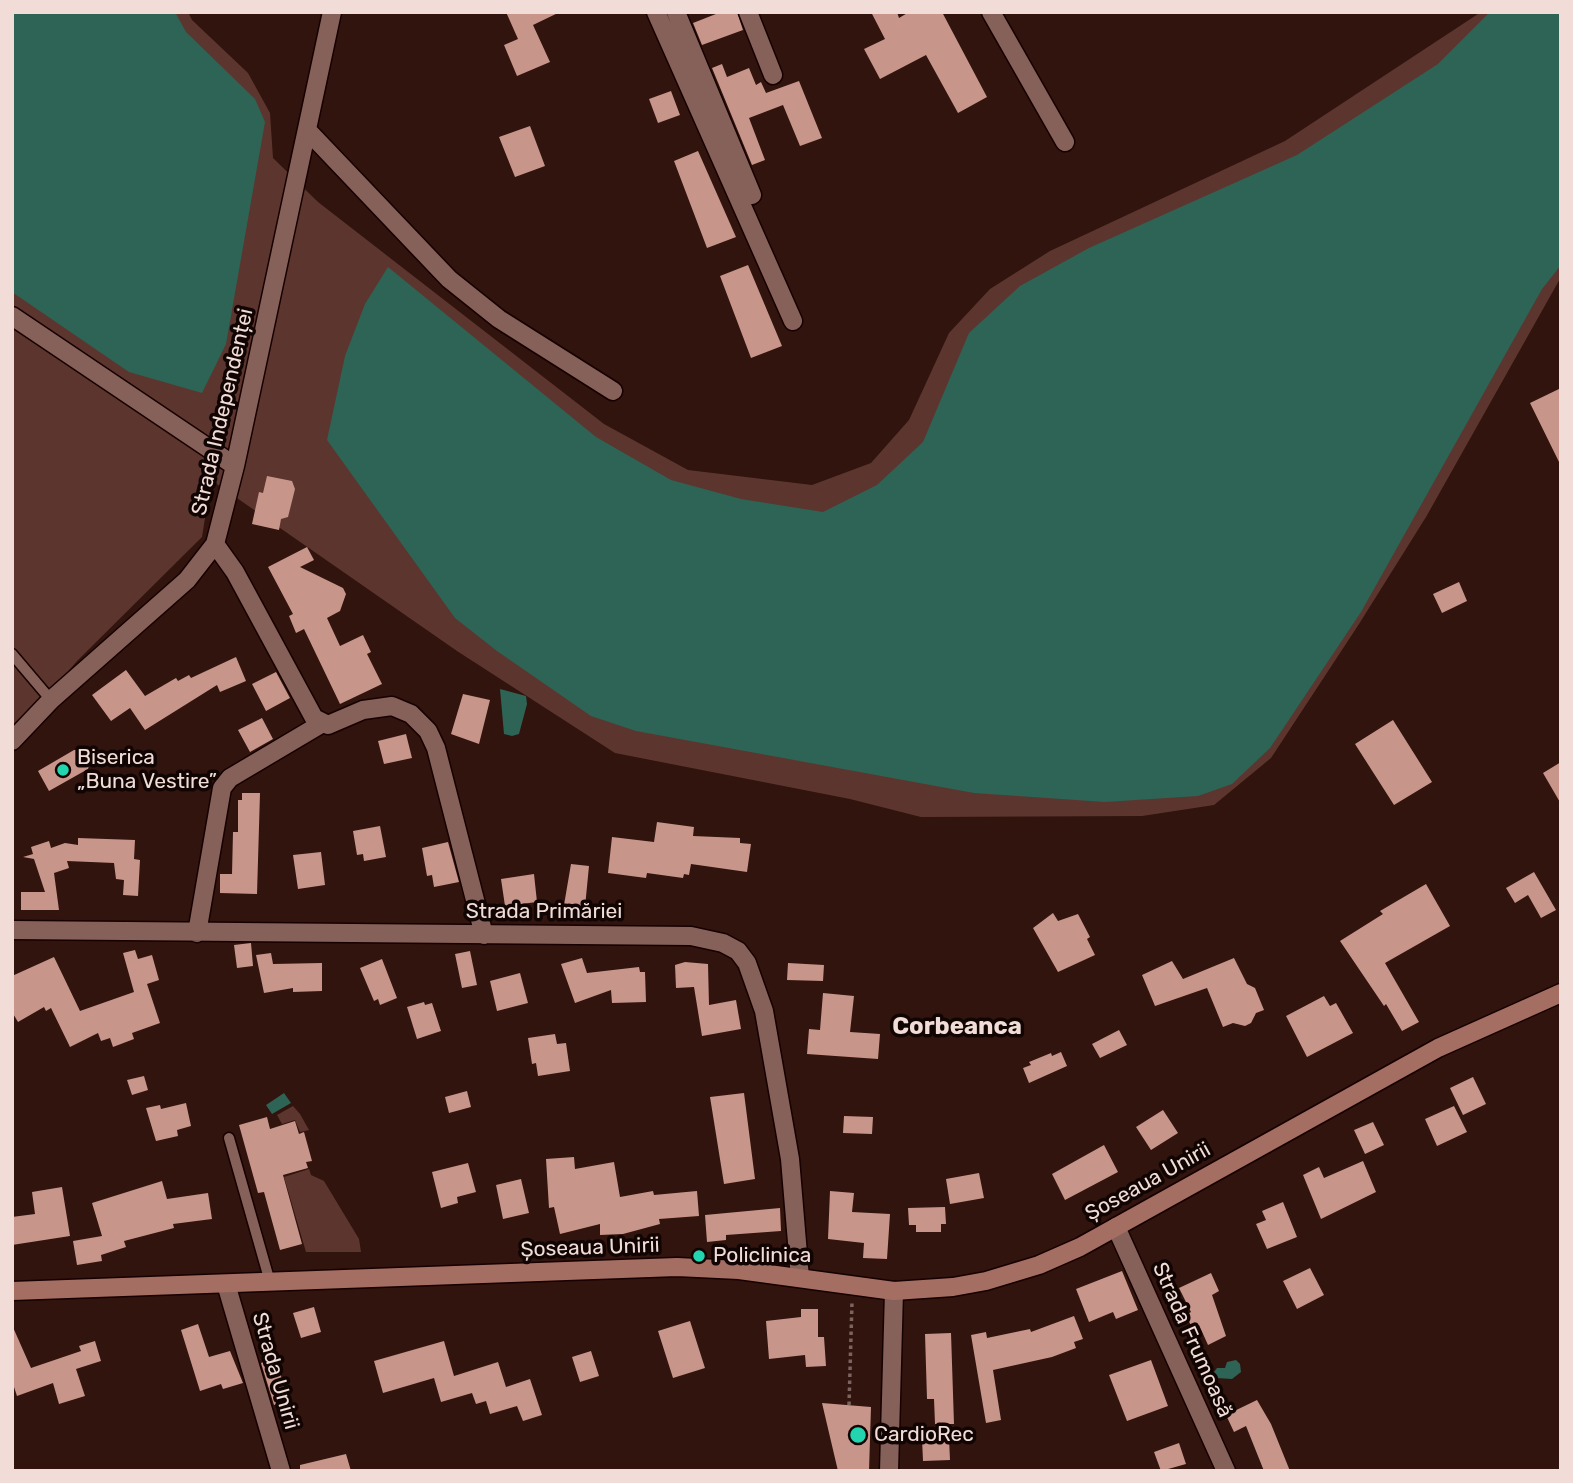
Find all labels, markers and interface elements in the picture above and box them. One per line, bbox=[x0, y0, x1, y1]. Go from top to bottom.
street label: Strada Independenței bbox=[187, 306, 259, 518]
place label: Biserica „Buna Vestire” bbox=[77, 745, 217, 795]
marker: Biserica „Buna Vestire” bbox=[55, 762, 71, 778]
street label: Strada Primăriei bbox=[466, 899, 622, 925]
district label: Corbeanca bbox=[892, 1013, 1022, 1041]
street label: Șoseaua Unirii bbox=[1081, 1137, 1215, 1227]
street label: Șoseaua Unirii bbox=[520, 1233, 660, 1263]
place label: Policlinica bbox=[713, 1243, 811, 1269]
marker: Policlinica bbox=[691, 1248, 707, 1264]
street label: Strada Frumoasă bbox=[1147, 1259, 1237, 1421]
street label: Strada Unirii bbox=[246, 1310, 304, 1432]
place label: CardioRec bbox=[874, 1422, 974, 1448]
marker: CardioRec bbox=[848, 1425, 868, 1445]

